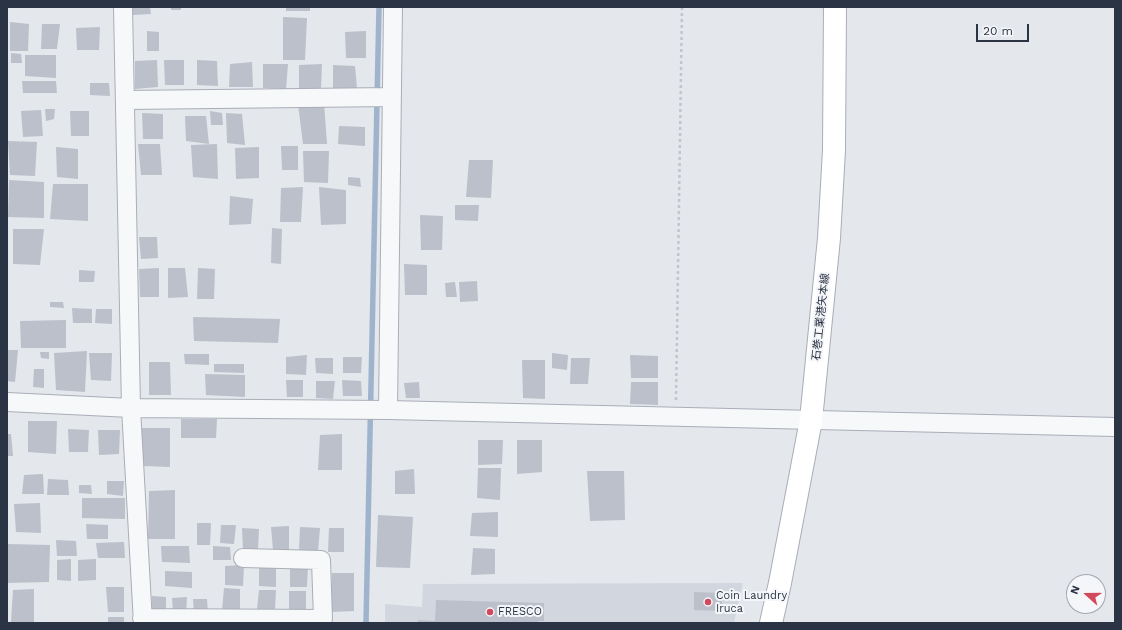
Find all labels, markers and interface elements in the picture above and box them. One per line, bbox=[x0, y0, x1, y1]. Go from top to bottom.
scale bar bbox=[978, 16, 1031, 42]
text: 20 m bbox=[983, 24, 1013, 38]
street label: 石巻工業港矢本線 bbox=[810, 273, 832, 361]
north arrow bbox=[1066, 574, 1106, 614]
text: N bbox=[1068, 584, 1083, 596]
place label: Coin Laundry Iruca bbox=[716, 589, 787, 615]
marker: Coin Laundry Iruca bbox=[703, 597, 713, 607]
place label: FRESCO bbox=[498, 605, 542, 619]
marker: FRESCO bbox=[485, 607, 495, 617]

